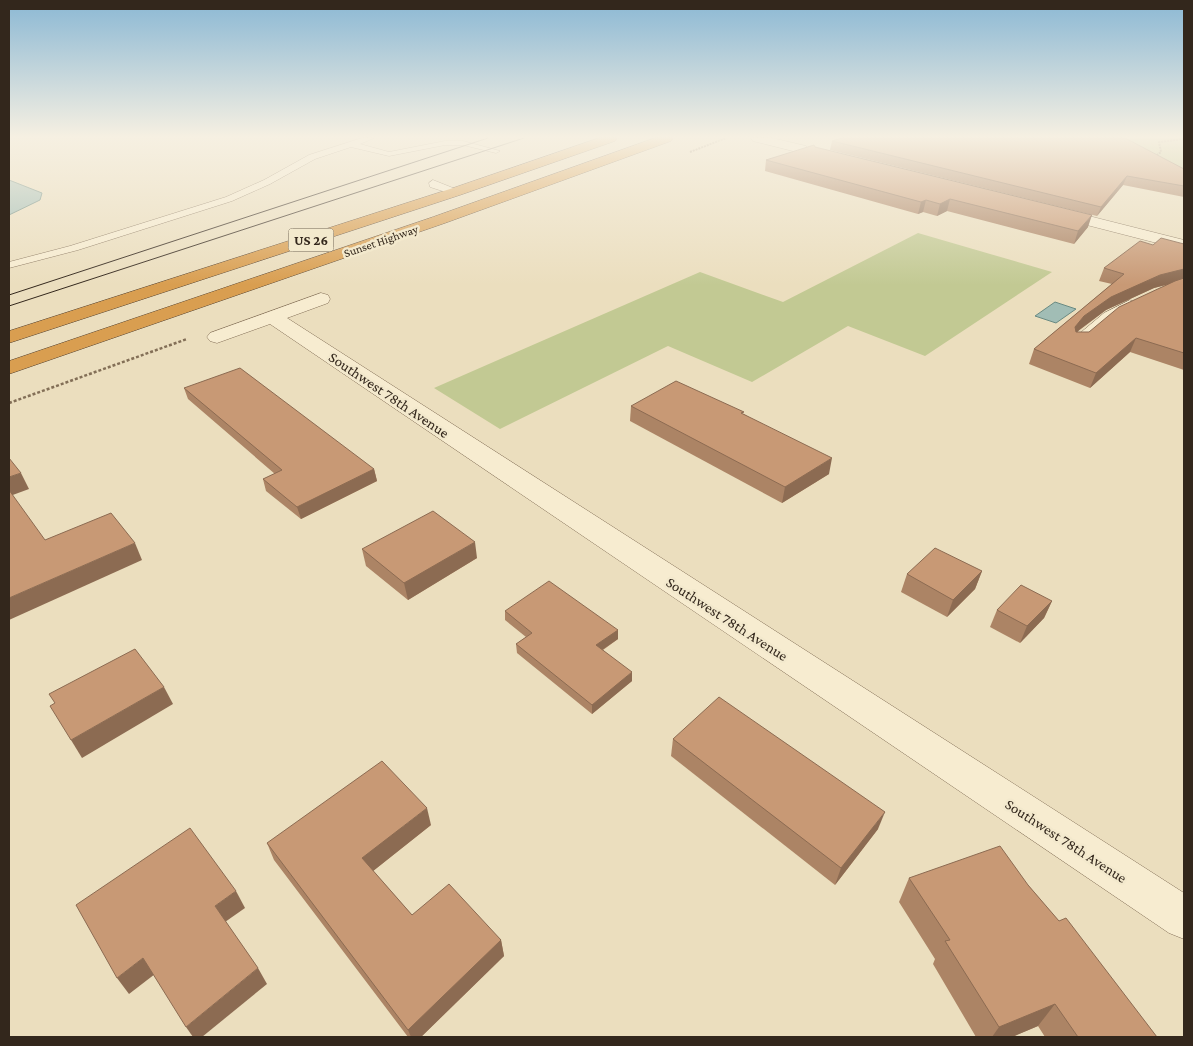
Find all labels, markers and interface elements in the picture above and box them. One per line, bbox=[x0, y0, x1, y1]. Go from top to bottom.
street label: Sunset Highway bbox=[342, 222, 420, 260]
road number: US 26 bbox=[288, 228, 334, 252]
street label: Southwest 78th Avenue bbox=[326, 349, 452, 441]
street label: Southwest 78th Avenue bbox=[663, 574, 791, 664]
street label: Southwest 78th Avenue bbox=[1002, 796, 1130, 886]

